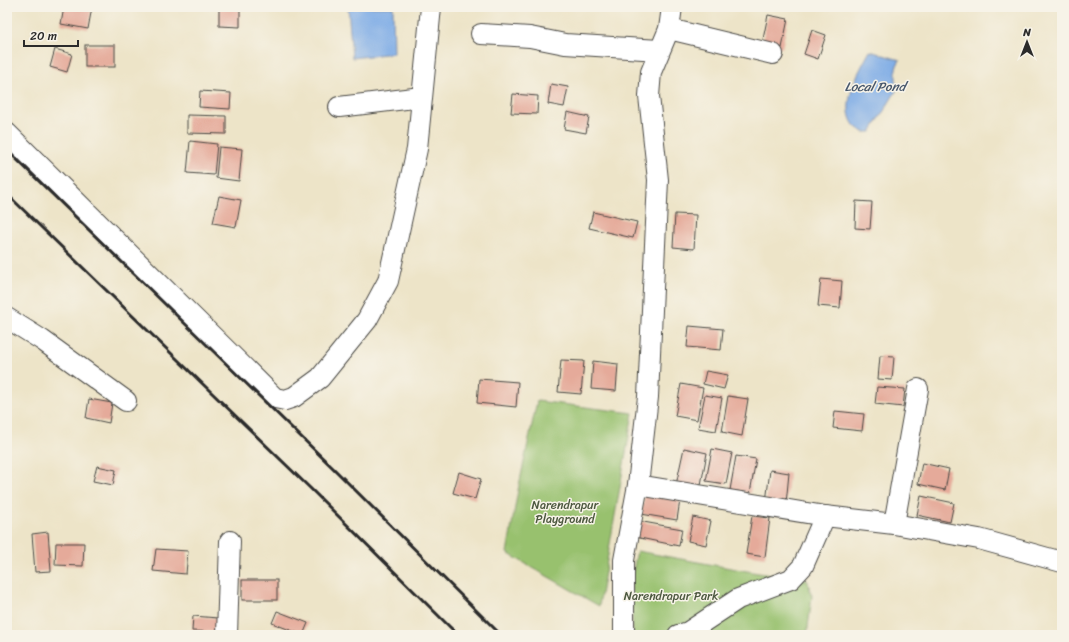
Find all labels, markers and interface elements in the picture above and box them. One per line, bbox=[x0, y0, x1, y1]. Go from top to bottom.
scale bar bbox=[24, 22, 78, 48]
north arrow bbox=[1007, 22, 1047, 62]
text: N bbox=[1022, 23, 1031, 42]
text: 20 m bbox=[30, 25, 57, 47]
water label: Local Pond bbox=[845, 75, 909, 98]
park label: Narendrapur Playground bbox=[532, 494, 600, 530]
park label: Narendrapur Park bbox=[624, 585, 719, 607]

